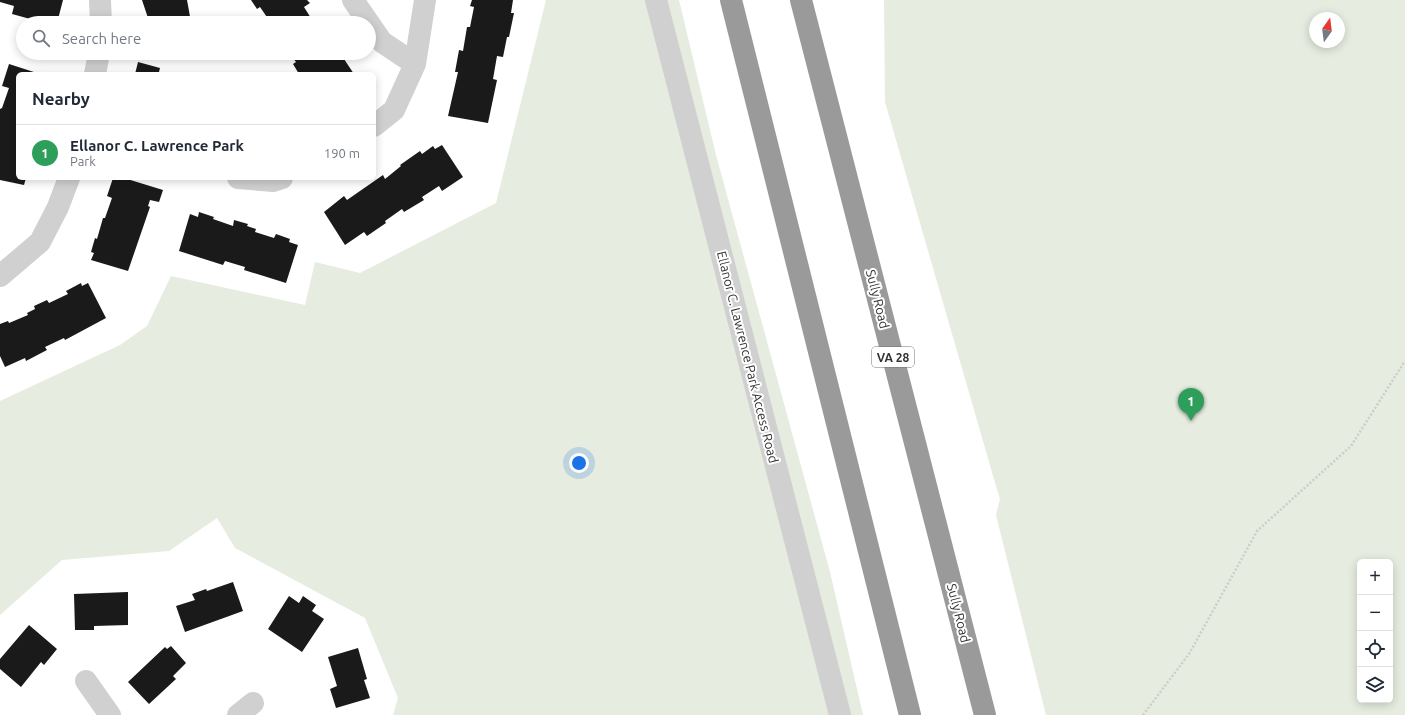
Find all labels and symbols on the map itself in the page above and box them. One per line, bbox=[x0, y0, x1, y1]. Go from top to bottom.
north arrow bbox=[1309, 12, 1345, 48]
street label: Ellanor C. Lawrence Park Access Road bbox=[715, 250, 781, 464]
street label: Sully Road bbox=[864, 268, 892, 330]
road number: VA 28 bbox=[872, 347, 914, 367]
pin: 1 bbox=[1178, 388, 1204, 421]
your location bbox=[569, 453, 589, 473]
street label: Sully Road bbox=[945, 582, 973, 644]

